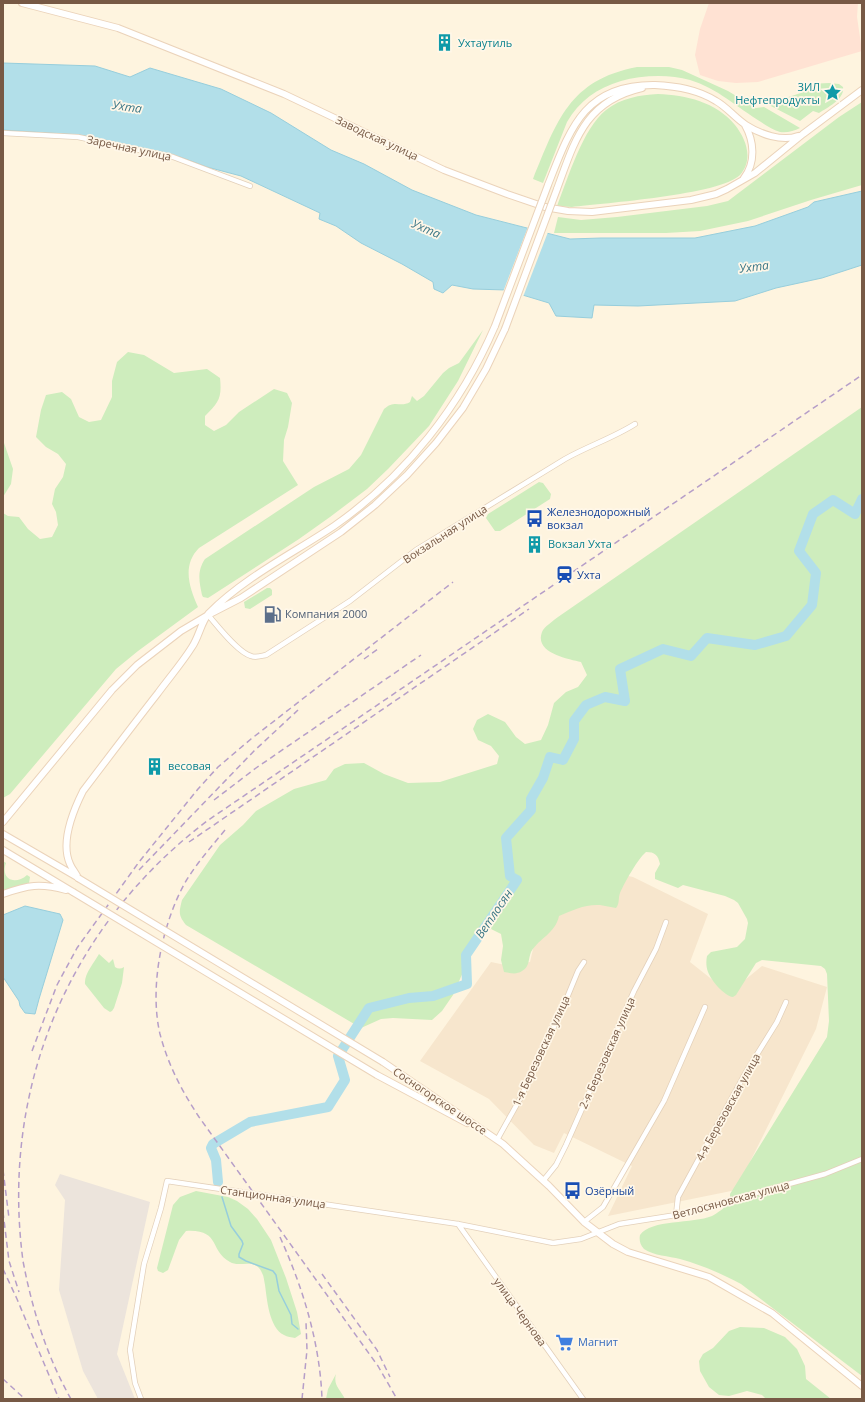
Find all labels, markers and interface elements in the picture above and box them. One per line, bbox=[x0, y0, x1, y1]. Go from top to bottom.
building icon: Ухтаутиль bbox=[435, 33, 455, 53]
place label: Ухтаутиль bbox=[458, 35, 512, 50]
place label: ЗИЛ Нефтепродукты bbox=[735, 79, 820, 107]
place icon: ЗИЛ Нефтепродукты bbox=[823, 83, 843, 103]
water label: Ухта bbox=[110, 96, 143, 117]
street label: Заводская улица bbox=[333, 112, 421, 163]
street label: Заречная улица bbox=[86, 131, 173, 164]
water label: Ухта bbox=[408, 214, 443, 242]
water label: Ухта bbox=[737, 256, 770, 277]
street label: Вокзальная улица bbox=[400, 501, 490, 566]
place label: Железнодорожный вокзал bbox=[547, 504, 651, 532]
bus stop icon: Железнодорожный вокзал bbox=[524, 508, 544, 528]
building icon: Вокзал Ухта bbox=[525, 534, 545, 554]
place label: Вокзал Ухта bbox=[548, 536, 612, 551]
station icon: Ухта bbox=[554, 565, 574, 585]
place label: Ухта bbox=[577, 567, 601, 582]
fuel station icon: Компания 2000 bbox=[262, 604, 282, 624]
place label: Компания 2000 bbox=[285, 606, 367, 621]
building icon: весовая bbox=[145, 756, 165, 776]
place label: весовая bbox=[168, 758, 211, 773]
water label: Ветлосян bbox=[471, 886, 516, 942]
street label: 1-я Березовская улица bbox=[508, 993, 573, 1109]
street label: 2-я Березовская улица bbox=[575, 995, 638, 1111]
street label: 4-я Березовская улица bbox=[692, 1050, 763, 1163]
street label: Сосногорское шоссе bbox=[390, 1064, 490, 1138]
street label: Ветлосяновская улица bbox=[671, 1177, 791, 1222]
bus stop icon: Озёрный bbox=[562, 1181, 582, 1201]
street label: Станционная улица bbox=[219, 1182, 327, 1211]
place label: Озёрный bbox=[585, 1183, 634, 1198]
street label: улица Чернова bbox=[490, 1274, 550, 1349]
supermarket icon: Магнит bbox=[555, 1332, 575, 1352]
place label: Магнит bbox=[578, 1334, 618, 1349]

